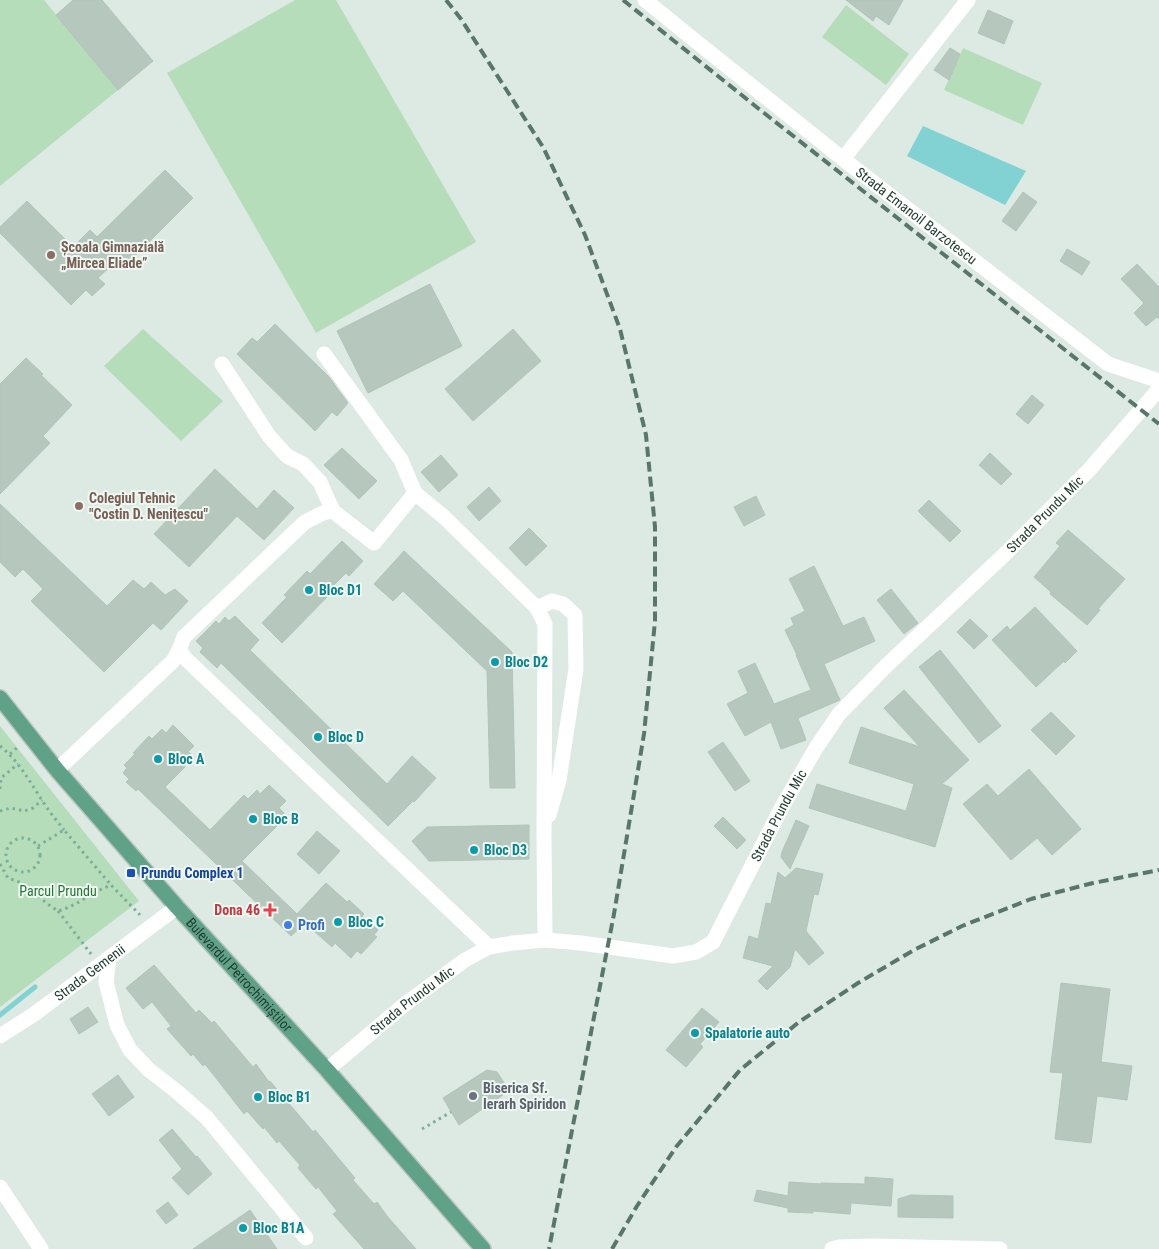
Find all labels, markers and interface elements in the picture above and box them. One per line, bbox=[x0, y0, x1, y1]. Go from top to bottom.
street label: Strada Emanoil Barzotescu bbox=[853, 164, 980, 268]
place label: Școala Gimnazială „Mircea Eliade” bbox=[61, 239, 164, 271]
marker: Școala Gimnazială „Mircea Eliade” bbox=[45, 249, 57, 261]
street label: Strada Prundu Mic bbox=[1003, 473, 1086, 556]
place label: Colegiul Tehnic "Costin D. Nenițescu" bbox=[89, 490, 208, 523]
marker: Colegiul Tehnic "Costin D. Nenițescu" bbox=[73, 500, 85, 512]
place label: Bloc D1 bbox=[319, 582, 362, 598]
marker: Bloc D1 bbox=[303, 584, 315, 596]
place label: Bloc D2 bbox=[505, 654, 548, 670]
marker: Bloc D2 bbox=[489, 656, 501, 668]
place label: Bloc D bbox=[328, 729, 364, 745]
marker: Bloc D bbox=[312, 731, 324, 743]
place label: Bloc A bbox=[168, 751, 205, 767]
marker: Bloc A bbox=[152, 753, 164, 765]
street label: Strada Prundu Mic bbox=[748, 767, 810, 864]
place label: Bloc B bbox=[263, 811, 299, 827]
marker: Bloc B bbox=[247, 813, 259, 825]
place label: Bloc D3 bbox=[484, 842, 527, 858]
marker: Bloc D3 bbox=[468, 844, 480, 856]
place label: Prundu Complex 1 bbox=[141, 865, 244, 881]
marker: Prundu Complex 1 bbox=[125, 867, 137, 879]
park label: Parcul Prundu bbox=[19, 883, 97, 899]
place label: Dona 46 bbox=[214, 902, 260, 918]
marker: Dona 46 bbox=[264, 904, 276, 916]
street label: Bulevardul Petrochimiștilor bbox=[183, 914, 296, 1035]
place label: Bloc C bbox=[348, 914, 384, 930]
marker: Bloc C bbox=[332, 916, 344, 928]
place label: Profi bbox=[298, 917, 325, 933]
marker: Profi bbox=[282, 919, 294, 931]
street label: Strada Gemenii bbox=[51, 941, 128, 1004]
street label: Strada Prundu Mic bbox=[367, 963, 457, 1038]
place label: Spalatorie auto bbox=[705, 1025, 790, 1041]
marker: Spalatorie auto bbox=[689, 1027, 701, 1039]
place label: Biserica Sf. Ierarh Spiridon bbox=[483, 1080, 566, 1112]
place label: Bloc B1 bbox=[268, 1089, 311, 1105]
marker: Biserica Sf. Ierarh Spiridon bbox=[467, 1090, 479, 1102]
marker: Bloc B1 bbox=[252, 1091, 264, 1103]
place label: Bloc B1A bbox=[253, 1220, 305, 1236]
marker: Bloc B1A bbox=[237, 1222, 249, 1234]

